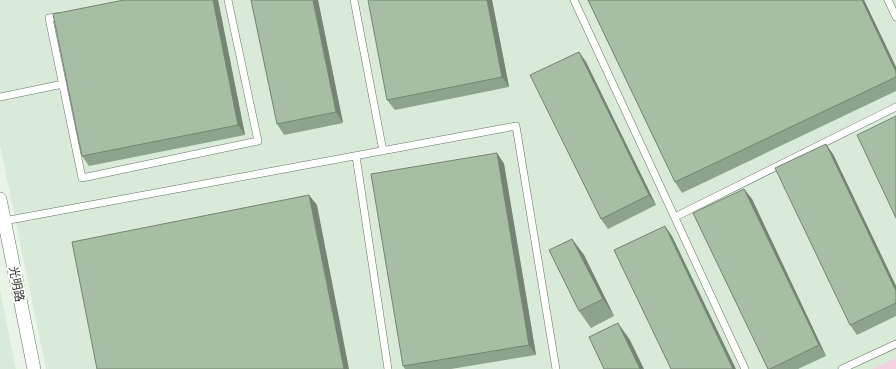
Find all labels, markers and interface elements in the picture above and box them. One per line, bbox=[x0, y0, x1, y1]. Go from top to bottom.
street label: 光明路 bbox=[6, 265, 28, 303]

